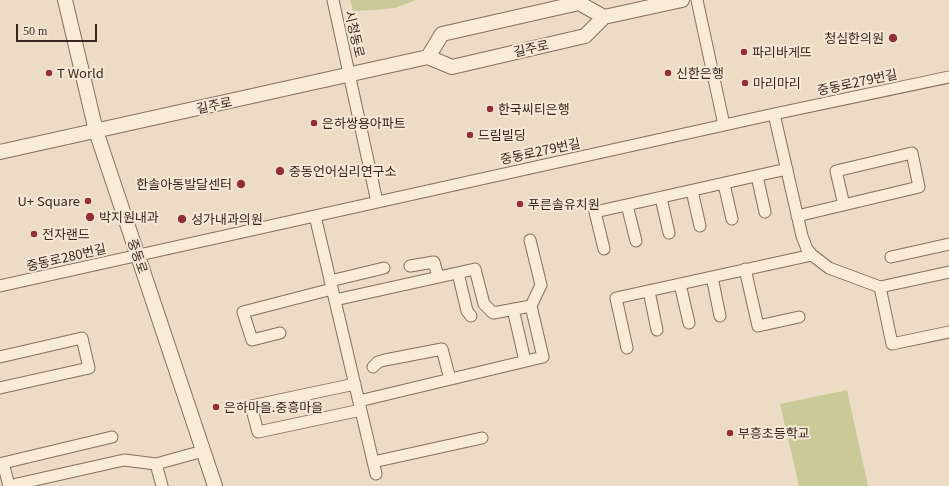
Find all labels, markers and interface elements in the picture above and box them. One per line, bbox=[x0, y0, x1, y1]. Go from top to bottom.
street label: 시청동로 bbox=[342, 9, 368, 59]
scale bar bbox=[18, 16, 99, 42]
text: 50 m bbox=[23, 24, 47, 38]
place label: 청심한의원 bbox=[824, 30, 884, 46]
marker: 청심한의원 bbox=[887, 32, 899, 44]
street label: 길주로 bbox=[512, 36, 550, 60]
place label: 파리바게뜨 bbox=[752, 44, 812, 60]
marker: 파리바게뜨 bbox=[739, 47, 749, 57]
place label: T World bbox=[57, 65, 104, 81]
place label: 신한은행 bbox=[676, 65, 724, 81]
street label: 중동로279번길 bbox=[816, 66, 898, 98]
marker: T World bbox=[44, 68, 54, 78]
marker: 신한은행 bbox=[663, 68, 673, 78]
place label: 마리마리 bbox=[753, 75, 801, 91]
marker: 마리마리 bbox=[740, 78, 750, 88]
street label: 길주로 bbox=[195, 94, 233, 116]
place label: 한국씨티은행 bbox=[498, 101, 570, 117]
marker: 한국씨티은행 bbox=[485, 104, 495, 114]
place label: 은하쌍용아파트 bbox=[322, 115, 406, 131]
marker: 은하쌍용아파트 bbox=[309, 118, 319, 128]
place label: 드림빌딩 bbox=[478, 127, 526, 143]
marker: 드림빌딩 bbox=[465, 130, 475, 140]
street label: 중동로279번길 bbox=[499, 135, 581, 167]
place label: 중동언어심리연구소 bbox=[289, 163, 397, 179]
marker: 중동언어심리연구소 bbox=[274, 165, 286, 177]
place label: 한솔아동발달센터 bbox=[136, 176, 232, 192]
marker: 한솔아동발달센터 bbox=[235, 178, 247, 190]
place label: U+ Square bbox=[17, 193, 80, 209]
marker: U+ Square bbox=[83, 196, 93, 206]
place label: 푸른솔유치원 bbox=[528, 196, 600, 212]
marker: 푸른솔유치원 bbox=[515, 199, 525, 209]
place label: 박지원내과 bbox=[99, 209, 159, 225]
marker: 박지원내과 bbox=[84, 211, 96, 223]
place label: 성가내과의원 bbox=[191, 211, 263, 227]
marker: 성가내과의원 bbox=[176, 213, 188, 225]
place label: 전자랜드 bbox=[42, 226, 90, 242]
marker: 전자랜드 bbox=[29, 229, 39, 239]
street label: 중동로 bbox=[125, 236, 151, 276]
street label: 중동로280번길 bbox=[25, 240, 107, 274]
place label: 은하마을.중흥마을 bbox=[224, 399, 323, 415]
marker: 은하마을.중흥마을 bbox=[211, 402, 221, 412]
place label: 부흥초등학교 bbox=[738, 425, 810, 441]
marker: 부흥초등학교 bbox=[725, 428, 735, 438]

